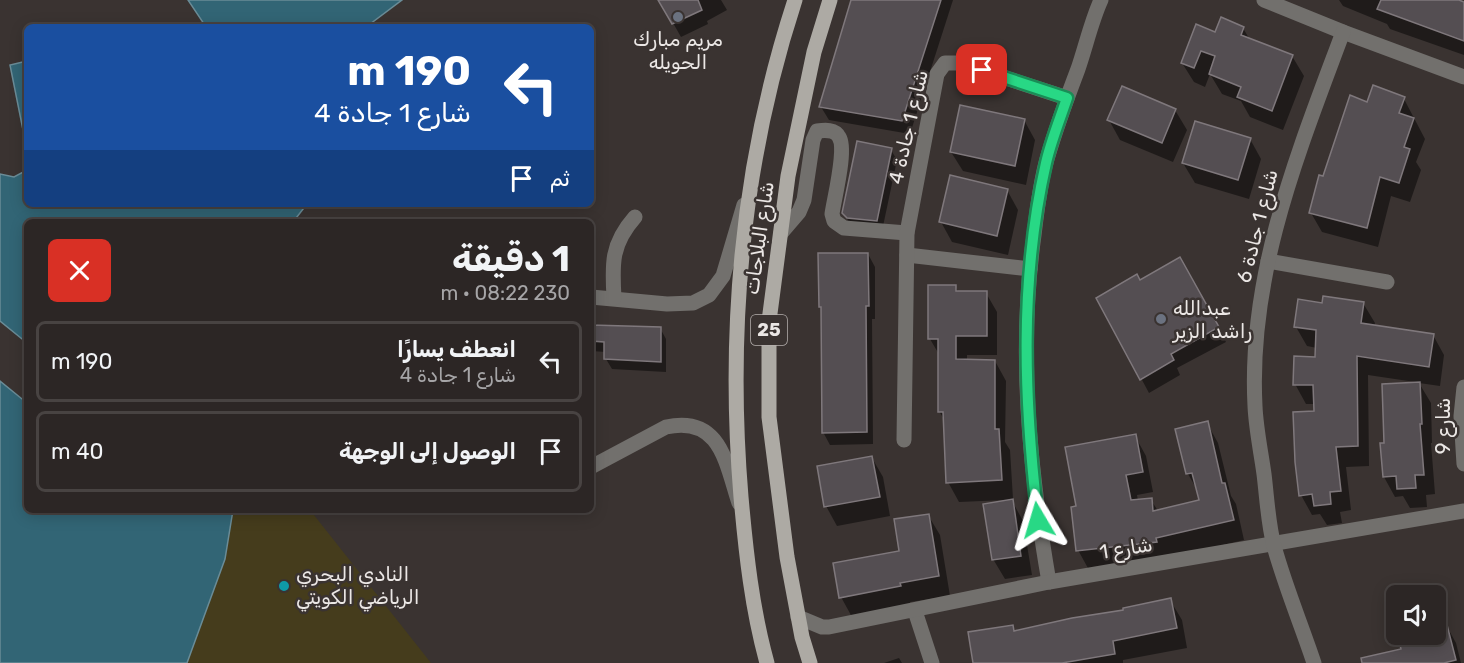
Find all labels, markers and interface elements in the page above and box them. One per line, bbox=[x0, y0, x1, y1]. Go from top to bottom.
marker: مريم مبارك الحويله bbox=[671, 10, 685, 24]
place label: مريم مبارك الحويله bbox=[633, 27, 723, 74]
pin bbox=[956, 44, 1007, 95]
text: 190 m bbox=[347, 46, 471, 96]
icon: left bbox=[492, 48, 570, 126]
icon: arrive bbox=[965, 53, 998, 86]
street label: شارع 1 جادة 4 bbox=[883, 68, 935, 187]
text: شارع 1 جادة 4 bbox=[314, 97, 471, 129]
icon: arrive bbox=[505, 162, 538, 195]
text: ثم bbox=[550, 165, 570, 192]
street label: شارع 1 جادة 6 bbox=[1231, 167, 1285, 286]
street label: شارع البلاجات bbox=[739, 180, 781, 296]
text: 1 دقيقة bbox=[452, 237, 570, 280]
button: close bbox=[48, 239, 111, 302]
text: 230 m · 08:22 bbox=[440, 281, 570, 305]
place label: عبدالله راشد الزير bbox=[1172, 296, 1252, 343]
marker: عبدالله راشد الزير bbox=[1154, 312, 1168, 326]
road number: 25 bbox=[751, 315, 787, 345]
text: انعطف يسارًا bbox=[397, 336, 516, 363]
icon: left bbox=[534, 345, 567, 378]
text: 190 m bbox=[51, 348, 112, 375]
text: شارع 1 جادة 4 bbox=[400, 363, 516, 387]
street label: شارع 9 bbox=[1431, 398, 1457, 454]
icon: arrive bbox=[534, 435, 567, 468]
text: 40 m bbox=[51, 438, 104, 465]
text: الوصول إلى الوجهة bbox=[339, 438, 516, 465]
position arrow bbox=[1006, 488, 1070, 552]
street label: شارع 1 bbox=[1098, 532, 1155, 566]
place label: النادي البحري الرياضي الكويتي bbox=[296, 562, 420, 612]
marker: النادي البحري الرياضي الكويتي bbox=[277, 579, 291, 593]
map controls bbox=[1386, 585, 1446, 645]
button: sound bbox=[1386, 585, 1446, 645]

